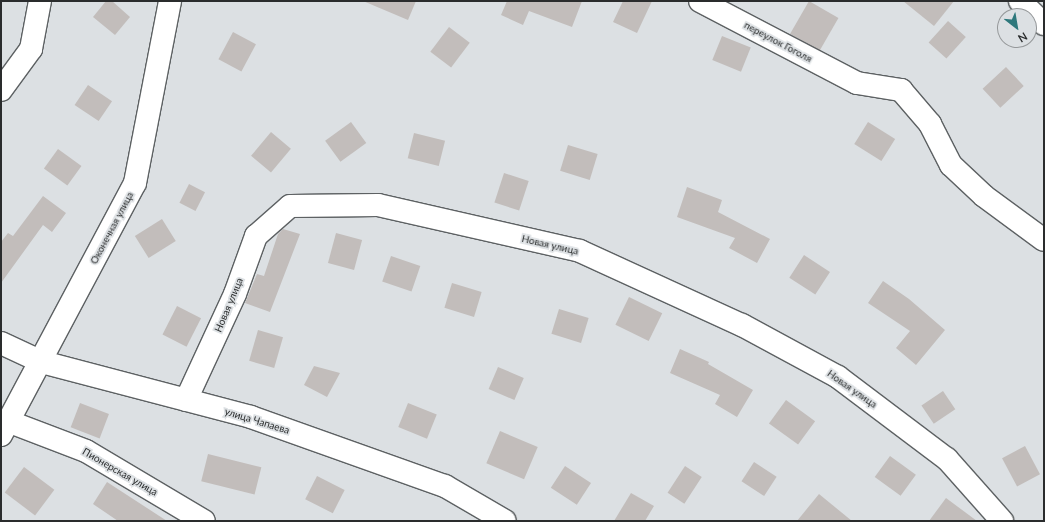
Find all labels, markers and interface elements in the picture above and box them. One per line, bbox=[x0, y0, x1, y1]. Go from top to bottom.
north arrow bbox=[997, 8, 1037, 48]
street label: переулок Гоголя bbox=[742, 19, 814, 65]
text: N bbox=[1016, 30, 1030, 46]
street label: Оконечная улица bbox=[88, 190, 136, 266]
street label: Новая улица bbox=[520, 233, 580, 257]
street label: Новая улица bbox=[212, 276, 246, 334]
street label: Новая улица bbox=[825, 367, 879, 411]
street label: улица Чапаева bbox=[223, 405, 291, 437]
street label: Пионерская улица bbox=[80, 446, 160, 498]

